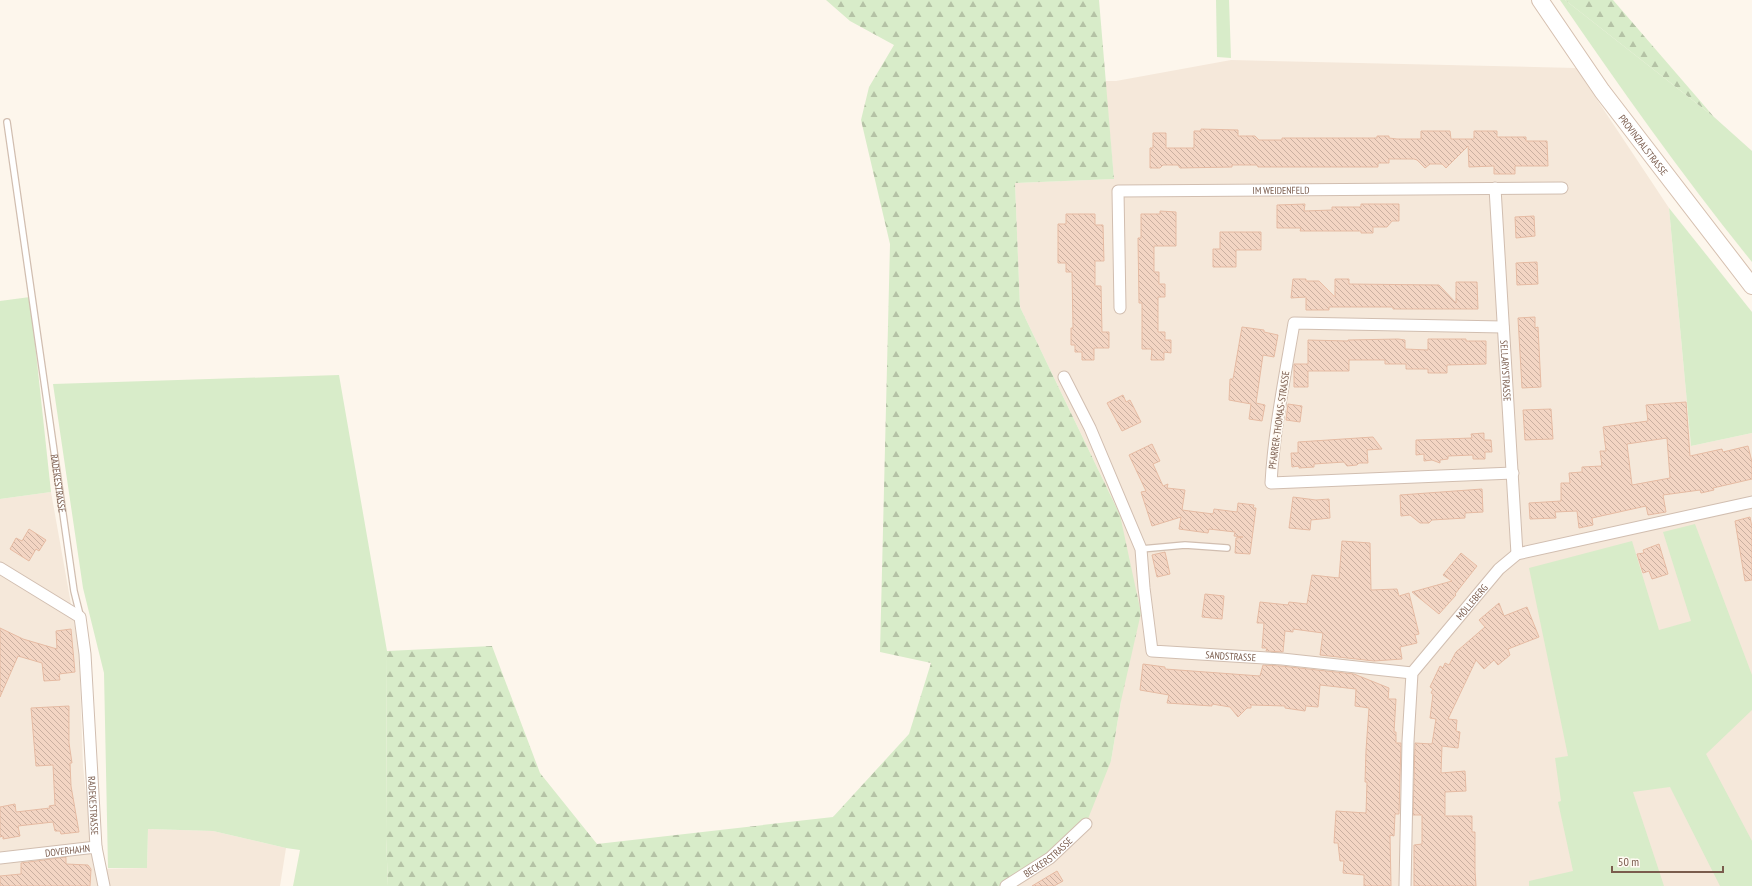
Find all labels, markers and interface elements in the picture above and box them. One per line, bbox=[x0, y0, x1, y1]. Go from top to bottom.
street label: PROVINZIALSTRASSE bbox=[1616, 112, 1671, 178]
street label: IM WEIDENFELD bbox=[1253, 183, 1309, 197]
street label: SELLARYSTRASSE bbox=[1498, 340, 1514, 402]
street label: PFARRER-THOMAS-STRASSE bbox=[1266, 370, 1292, 470]
street label: RADEKESTRASSE bbox=[48, 453, 69, 513]
street label: MÖLLEBERG bbox=[1453, 581, 1490, 622]
street label: SANDSTRASSE bbox=[1205, 648, 1256, 664]
street label: RADEKESTRASSE bbox=[85, 776, 102, 835]
street label: BECKERSTRASSE bbox=[1021, 834, 1075, 880]
street label: DOVERHAHN bbox=[44, 841, 91, 859]
scale bar bbox=[1612, 848, 1723, 874]
text: 50 m bbox=[1618, 854, 1639, 869]

